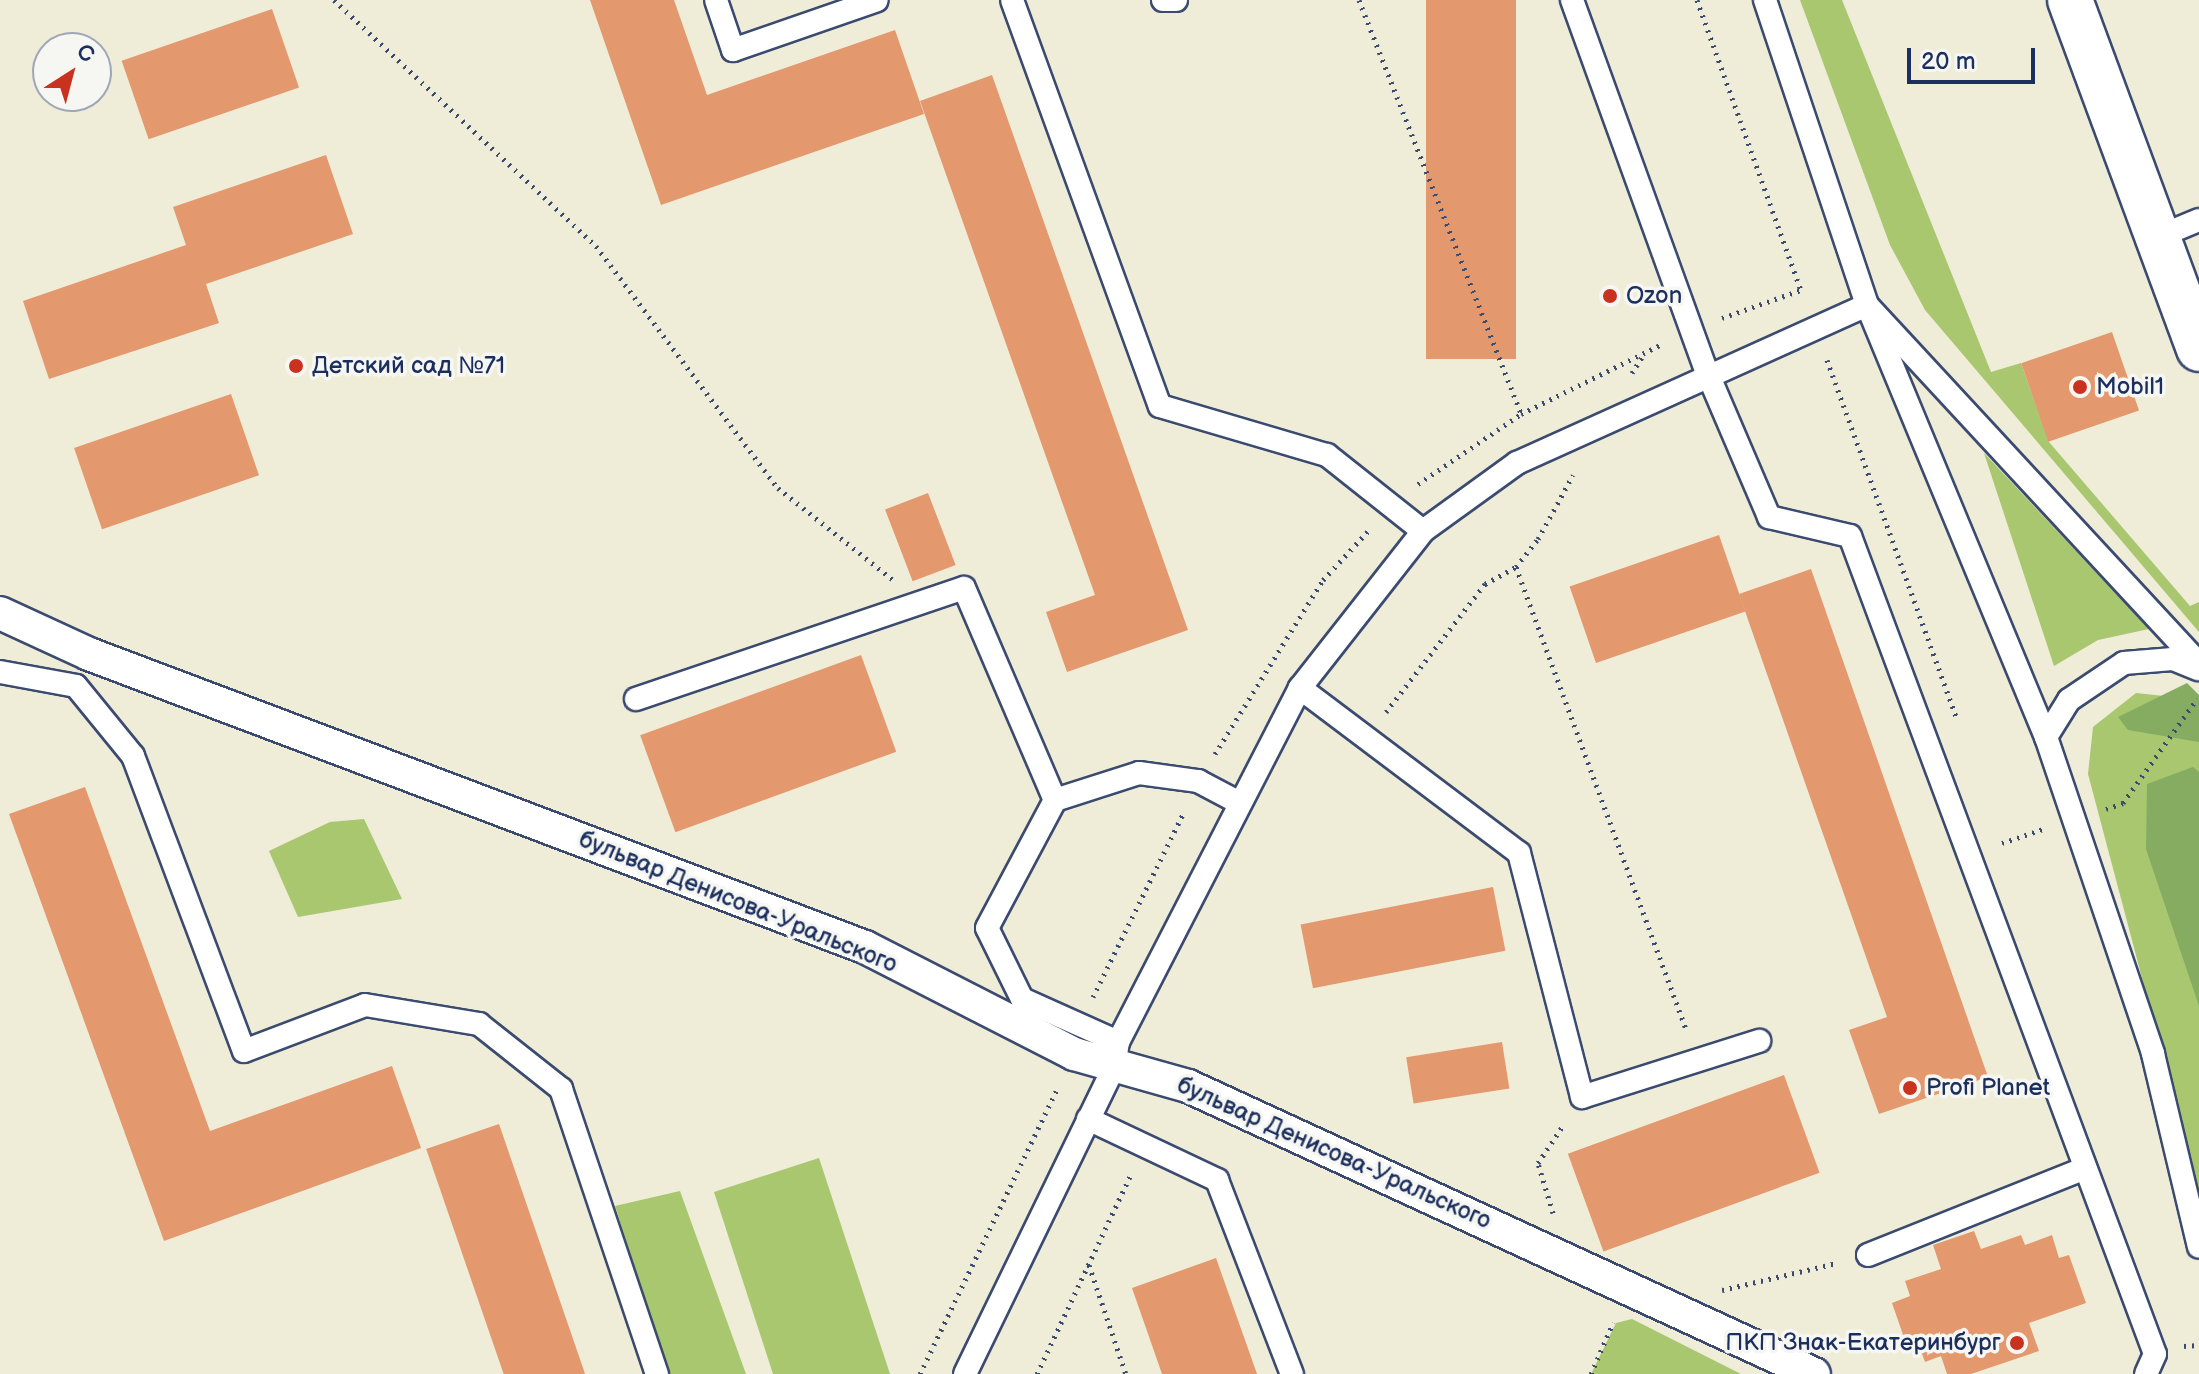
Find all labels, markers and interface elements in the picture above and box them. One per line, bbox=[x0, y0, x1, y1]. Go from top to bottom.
north arrow bbox=[32, 32, 112, 112]
scale bar bbox=[1911, 32, 2039, 82]
text: С bbox=[71, 38, 99, 69]
text: 20 m bbox=[1921, 47, 1976, 76]
place label: Ozon bbox=[1626, 282, 1682, 310]
marker: Ozon bbox=[1601, 287, 1619, 305]
place label: Детский сад №71 bbox=[312, 352, 505, 380]
marker: Детский сад №71 bbox=[287, 357, 305, 375]
place label: Mobil1 bbox=[2096, 373, 2164, 401]
marker: Mobil1 bbox=[2071, 378, 2089, 396]
street label: бульвар Денисова-Уральского bbox=[575, 825, 901, 979]
street label: бульвар Денисова-Уральского bbox=[1173, 1071, 1495, 1235]
place label: Profi Planet bbox=[1926, 1074, 2050, 1102]
marker: Profi Planet bbox=[1901, 1079, 1919, 1097]
place label: ПКП Знак-Екатеринбург bbox=[1725, 1329, 2001, 1357]
marker: ПКП Знак-Екатеринбург bbox=[2008, 1334, 2026, 1352]

